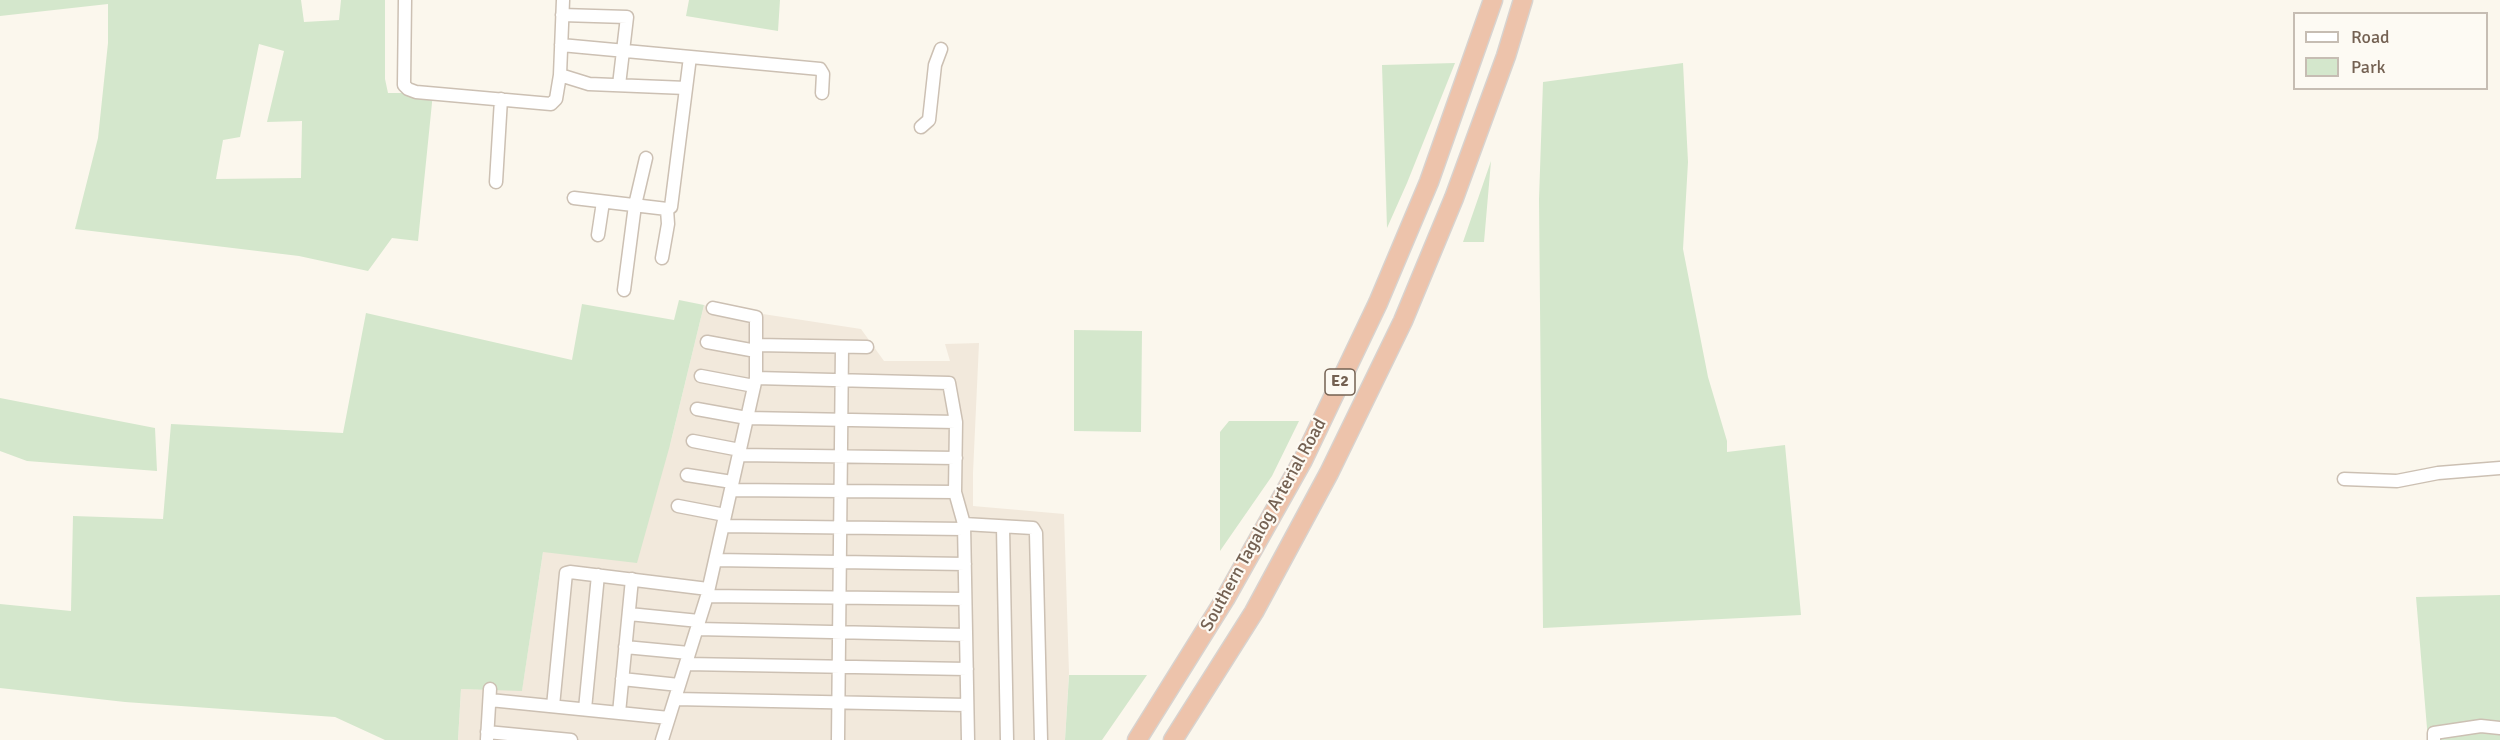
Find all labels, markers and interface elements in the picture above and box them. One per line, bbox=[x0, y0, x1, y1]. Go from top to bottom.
legend bbox=[2293, 12, 2488, 90]
text: Road bbox=[2351, 26, 2390, 48]
text: Park bbox=[2351, 56, 2386, 78]
road number: E2 bbox=[1325, 369, 1355, 395]
street label: Southern Tagalog Arterial Road bbox=[1196, 415, 1332, 635]

